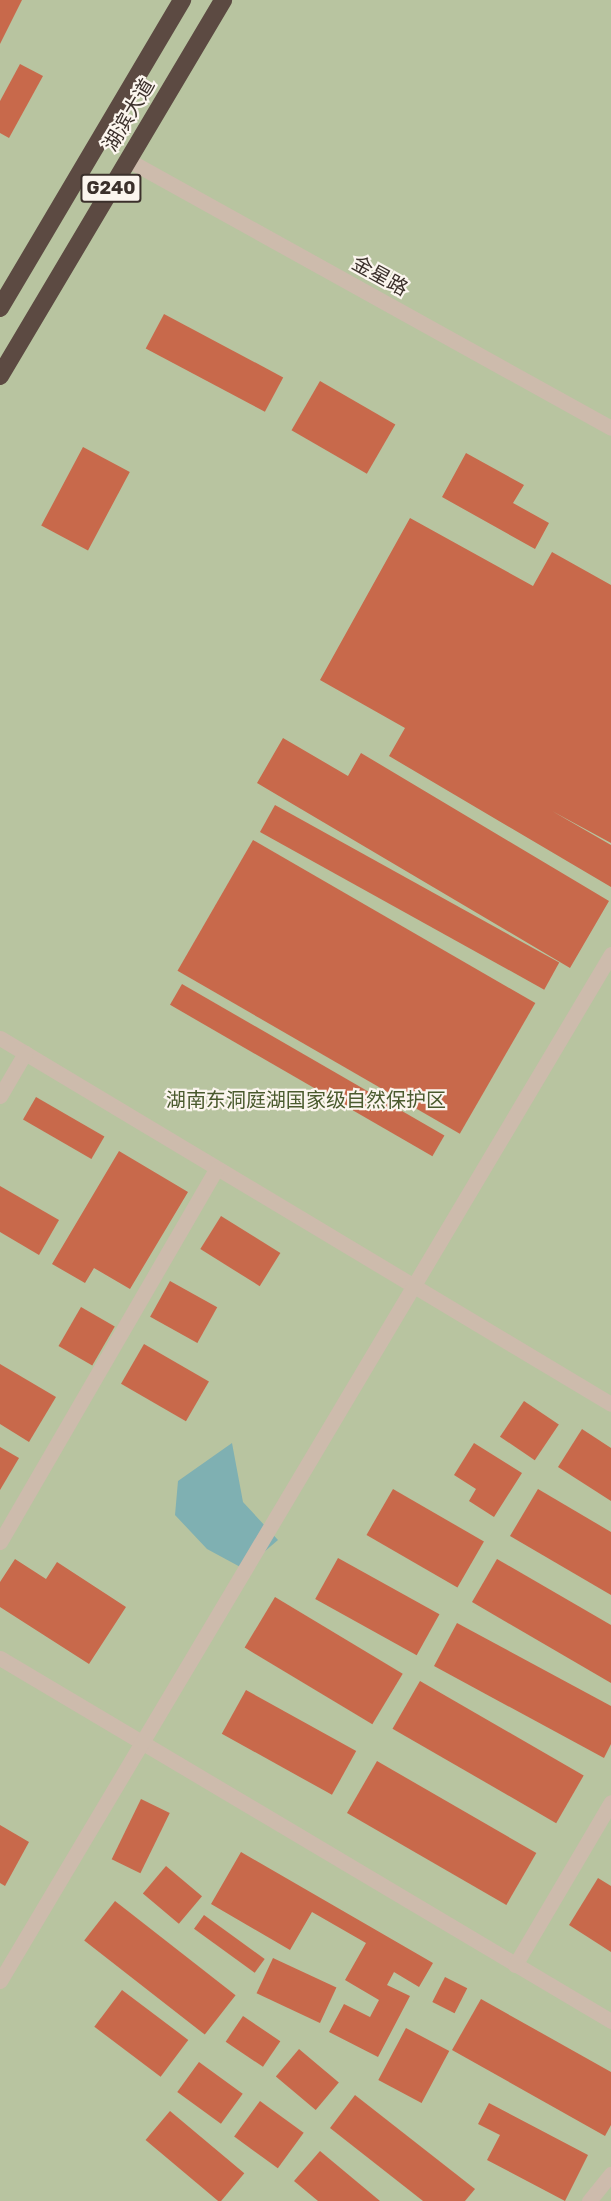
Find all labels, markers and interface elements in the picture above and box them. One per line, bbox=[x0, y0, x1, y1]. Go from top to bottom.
street label: 湖滨大道 bbox=[98, 75, 160, 155]
road number: G240 bbox=[80, 173, 142, 203]
street label: 金星路 bbox=[348, 251, 412, 301]
park label: 湖南东洞庭湖国家级自然保护区 bbox=[166, 1088, 446, 1112]

